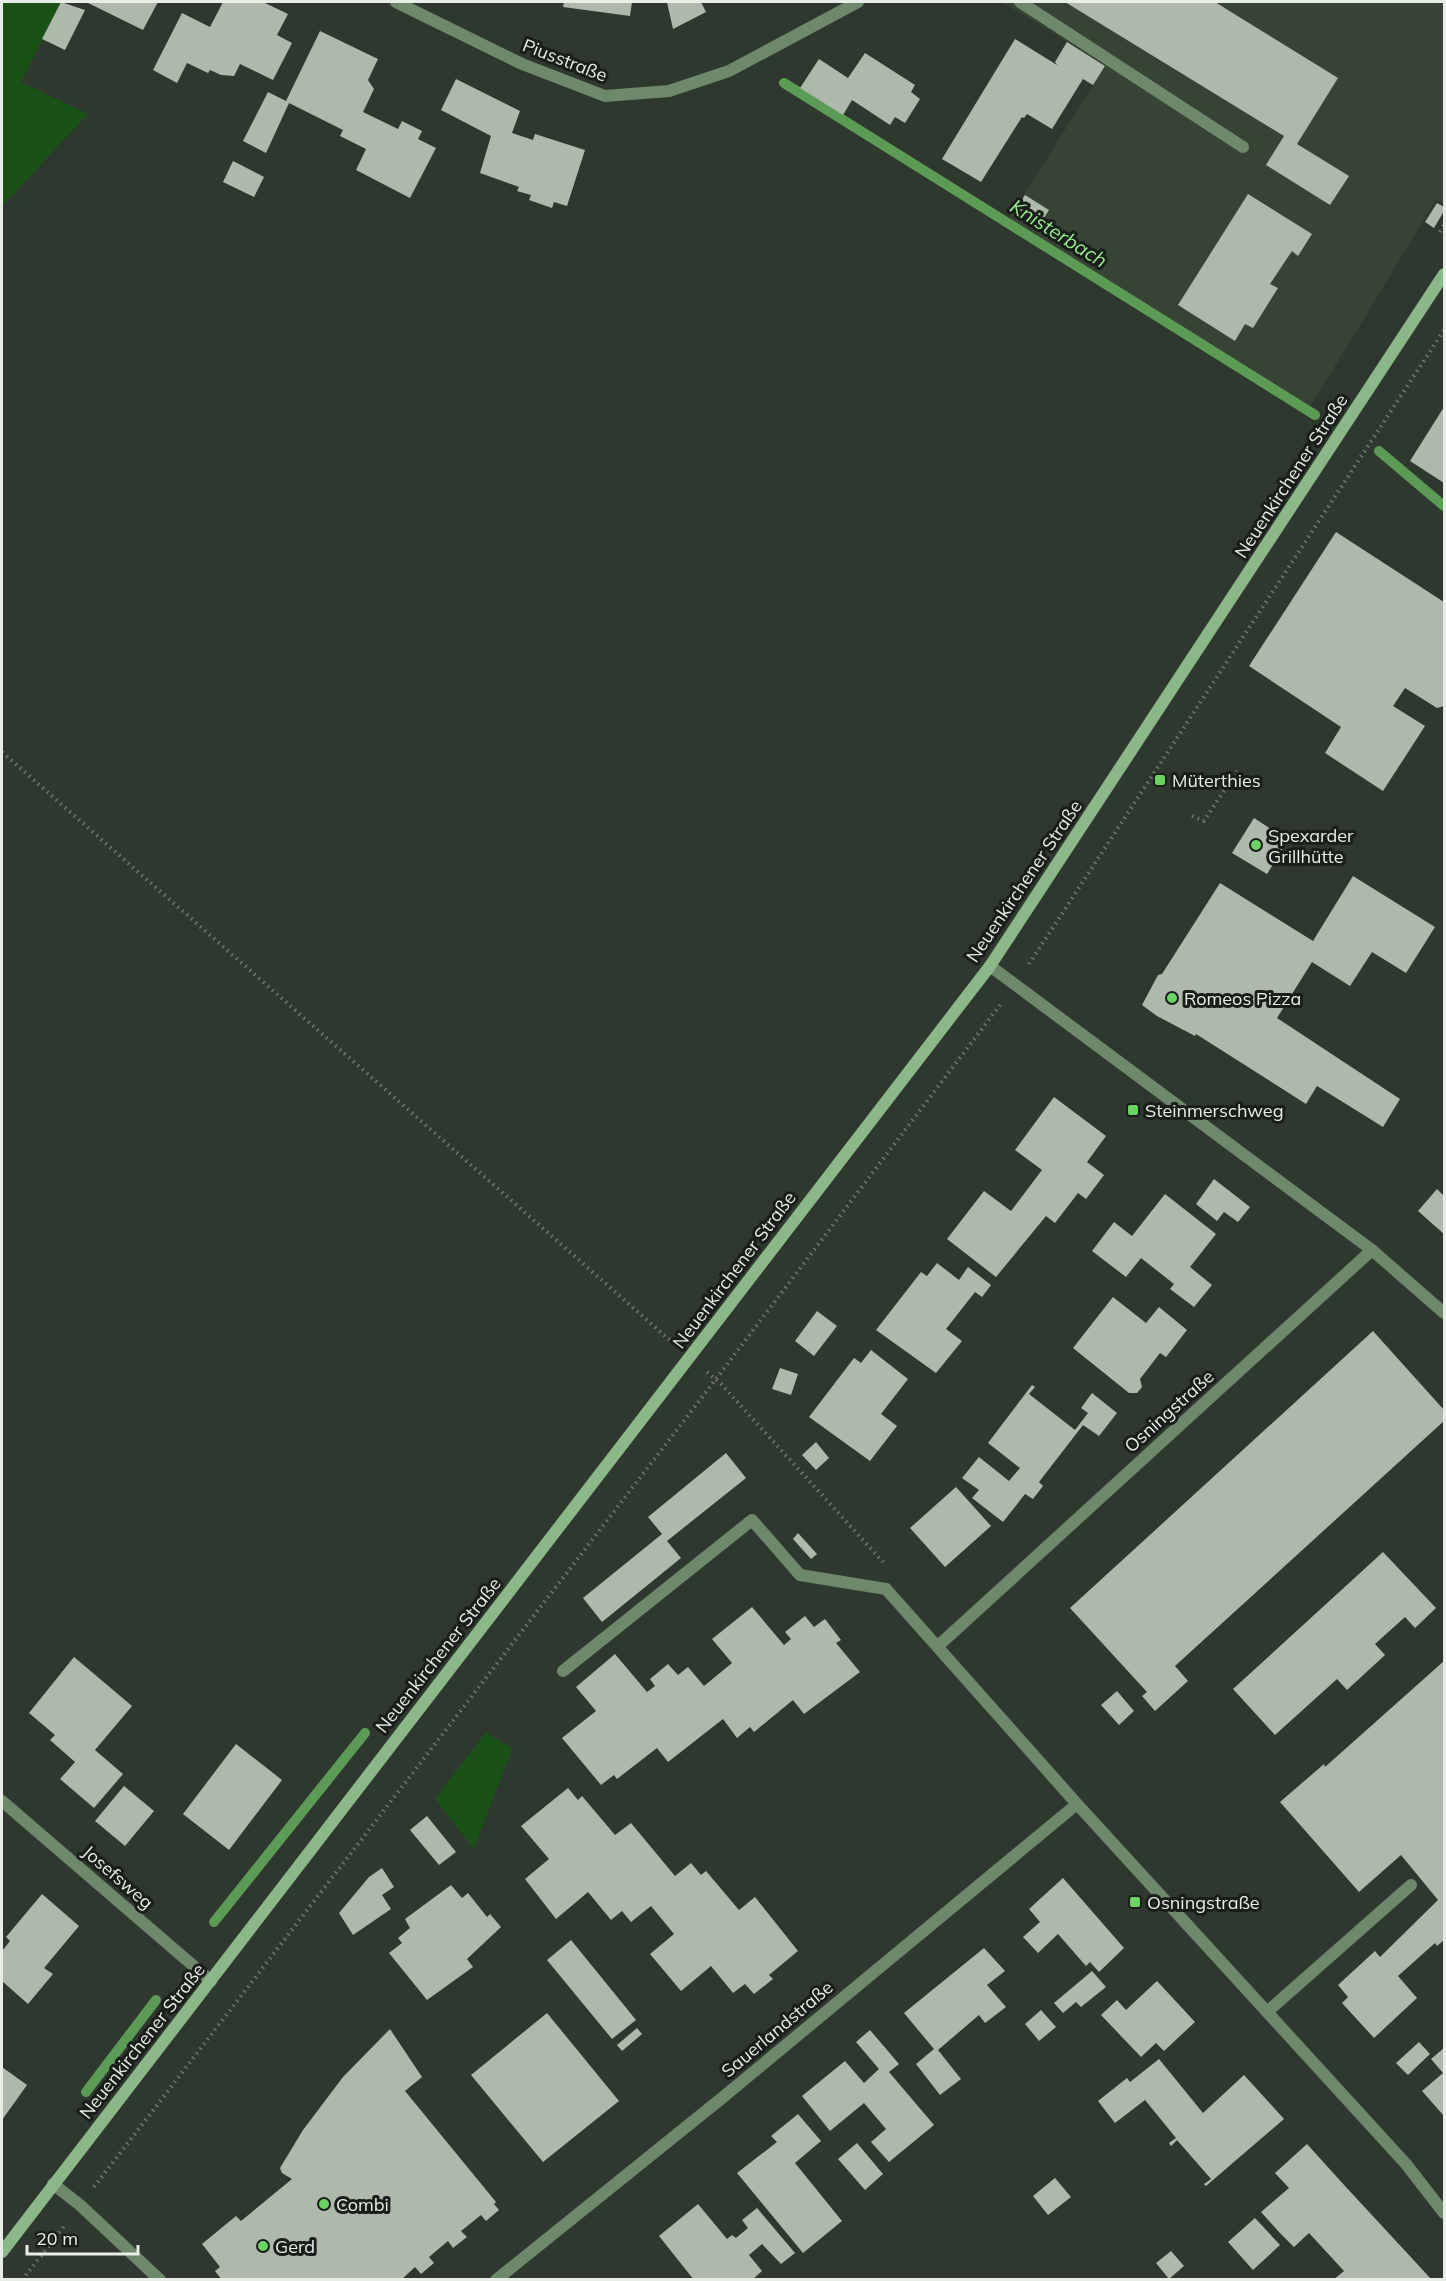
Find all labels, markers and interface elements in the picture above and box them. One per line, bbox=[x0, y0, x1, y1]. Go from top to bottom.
street label: Piusstraße bbox=[519, 33, 611, 87]
water label: Knisterbach bbox=[1006, 193, 1112, 273]
street label: Neuenkirchener Straße bbox=[1229, 390, 1353, 562]
place label: Müterthies bbox=[1172, 769, 1261, 792]
marker: Müterthies bbox=[1153, 773, 1167, 787]
street label: Neuenkirchener Straße bbox=[961, 796, 1087, 966]
place label: Spexarder Grillhütte bbox=[1268, 824, 1354, 868]
marker: Spexarder Grillhütte bbox=[1249, 838, 1263, 852]
place label: Romeos Pizza bbox=[1184, 987, 1301, 1010]
marker: Romeos Pizza bbox=[1165, 991, 1179, 1005]
place label: Steinmerschweg bbox=[1145, 1099, 1284, 1122]
marker: Steinmerschweg bbox=[1126, 1103, 1140, 1117]
street label: Neuenkirchener Straße bbox=[667, 1187, 801, 1353]
street label: Osningstraße bbox=[1119, 1365, 1219, 1457]
street label: Neuenkirchener Straße bbox=[370, 1573, 506, 1737]
street label: Josefsweg bbox=[78, 1840, 158, 1914]
place label: Osningstraße bbox=[1147, 1891, 1260, 1914]
marker: Osningstraße bbox=[1128, 1895, 1142, 1909]
street label: Neuenkirchener Straße bbox=[74, 1959, 210, 2123]
street label: Sauerlandstraße bbox=[716, 1976, 838, 2082]
place label: Combi bbox=[336, 2193, 389, 2216]
marker: Combi bbox=[317, 2197, 331, 2211]
scale bar bbox=[27, 2218, 138, 2256]
text: 20 m bbox=[36, 2227, 78, 2250]
place label: Gerd bbox=[275, 2235, 315, 2258]
marker: Gerd bbox=[256, 2239, 270, 2253]

